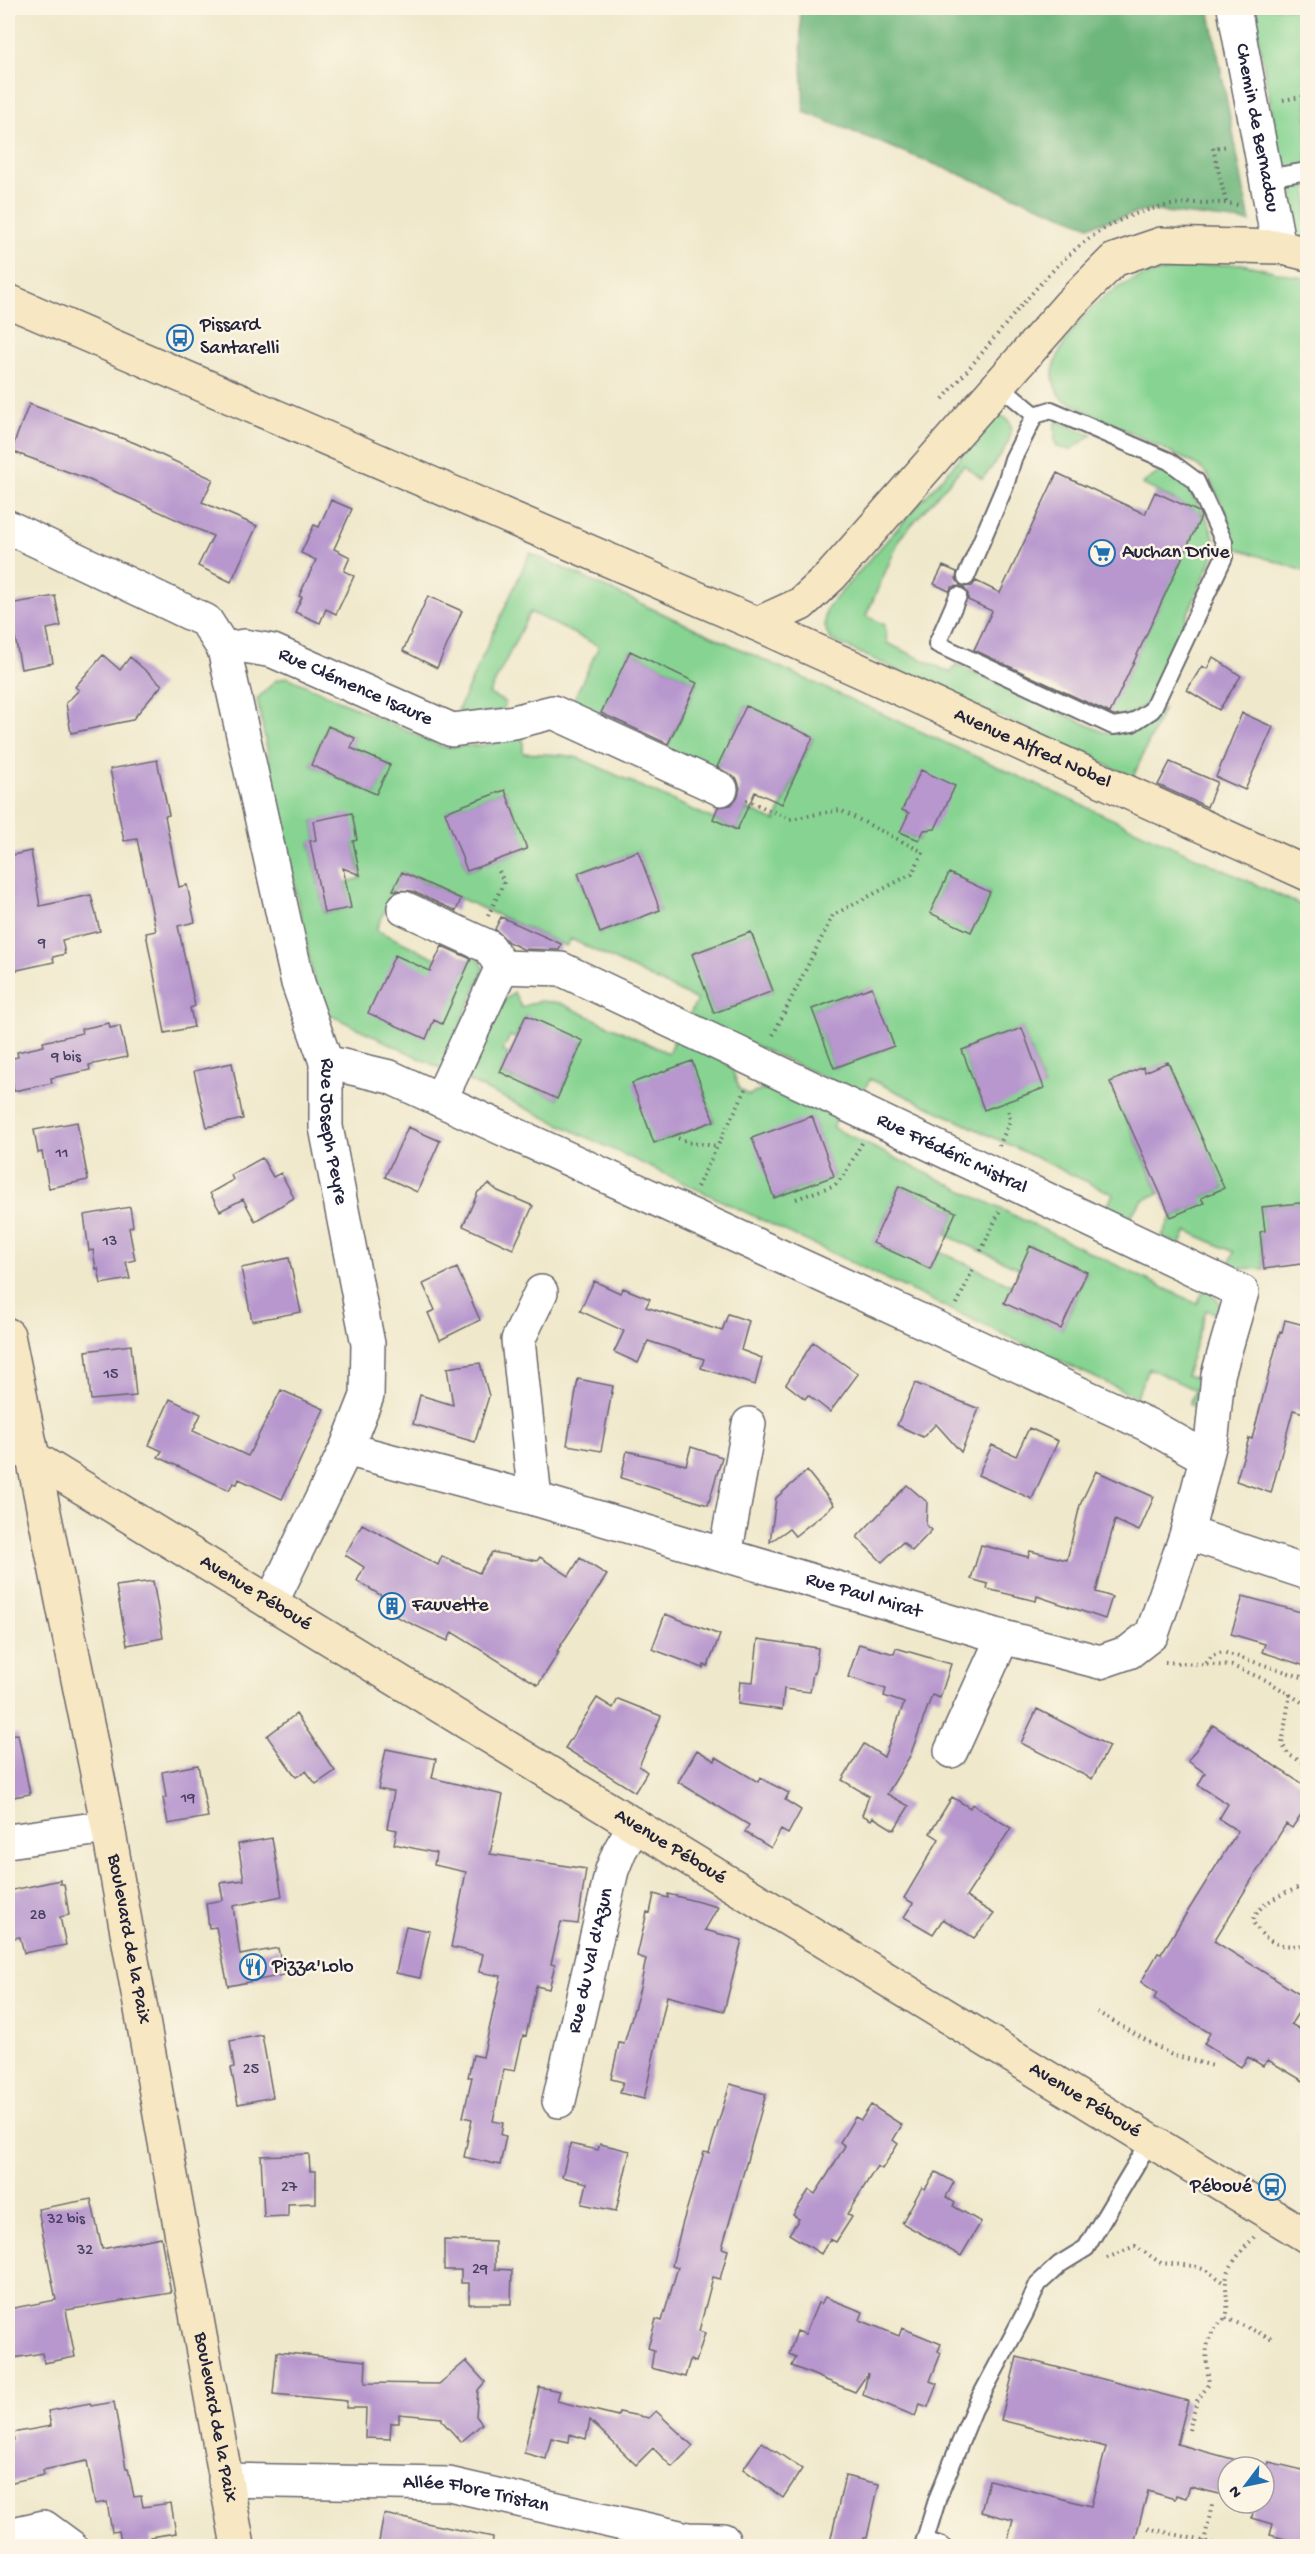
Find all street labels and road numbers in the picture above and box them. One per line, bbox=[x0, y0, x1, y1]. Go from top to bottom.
street label: Chemin de Bernadou bbox=[1229, 42, 1284, 215]
street label: Rue Clémence Isaure bbox=[274, 643, 437, 732]
street label: Avenue Alfred Nobel bbox=[950, 703, 1114, 794]
street label: Rue Joseph Peyre bbox=[315, 1058, 352, 1207]
street label: Rue Frédéric Mistral bbox=[872, 1109, 1031, 1200]
street label: Avenue Péboué bbox=[195, 1550, 316, 1637]
street label: Rue Paul Mirat bbox=[803, 1568, 926, 1624]
street label: Avenue Péboué bbox=[610, 1804, 731, 1890]
street label: Boulevard de la Paix bbox=[101, 1851, 155, 2026]
street label: Rue du Val d'Azun bbox=[563, 1885, 619, 2036]
street label: Avenue Péboué bbox=[1024, 2057, 1145, 2144]
street label: Boulevard de la Paix bbox=[188, 2330, 241, 2505]
street label: Allée Flore Tristan bbox=[402, 2472, 552, 2518]

